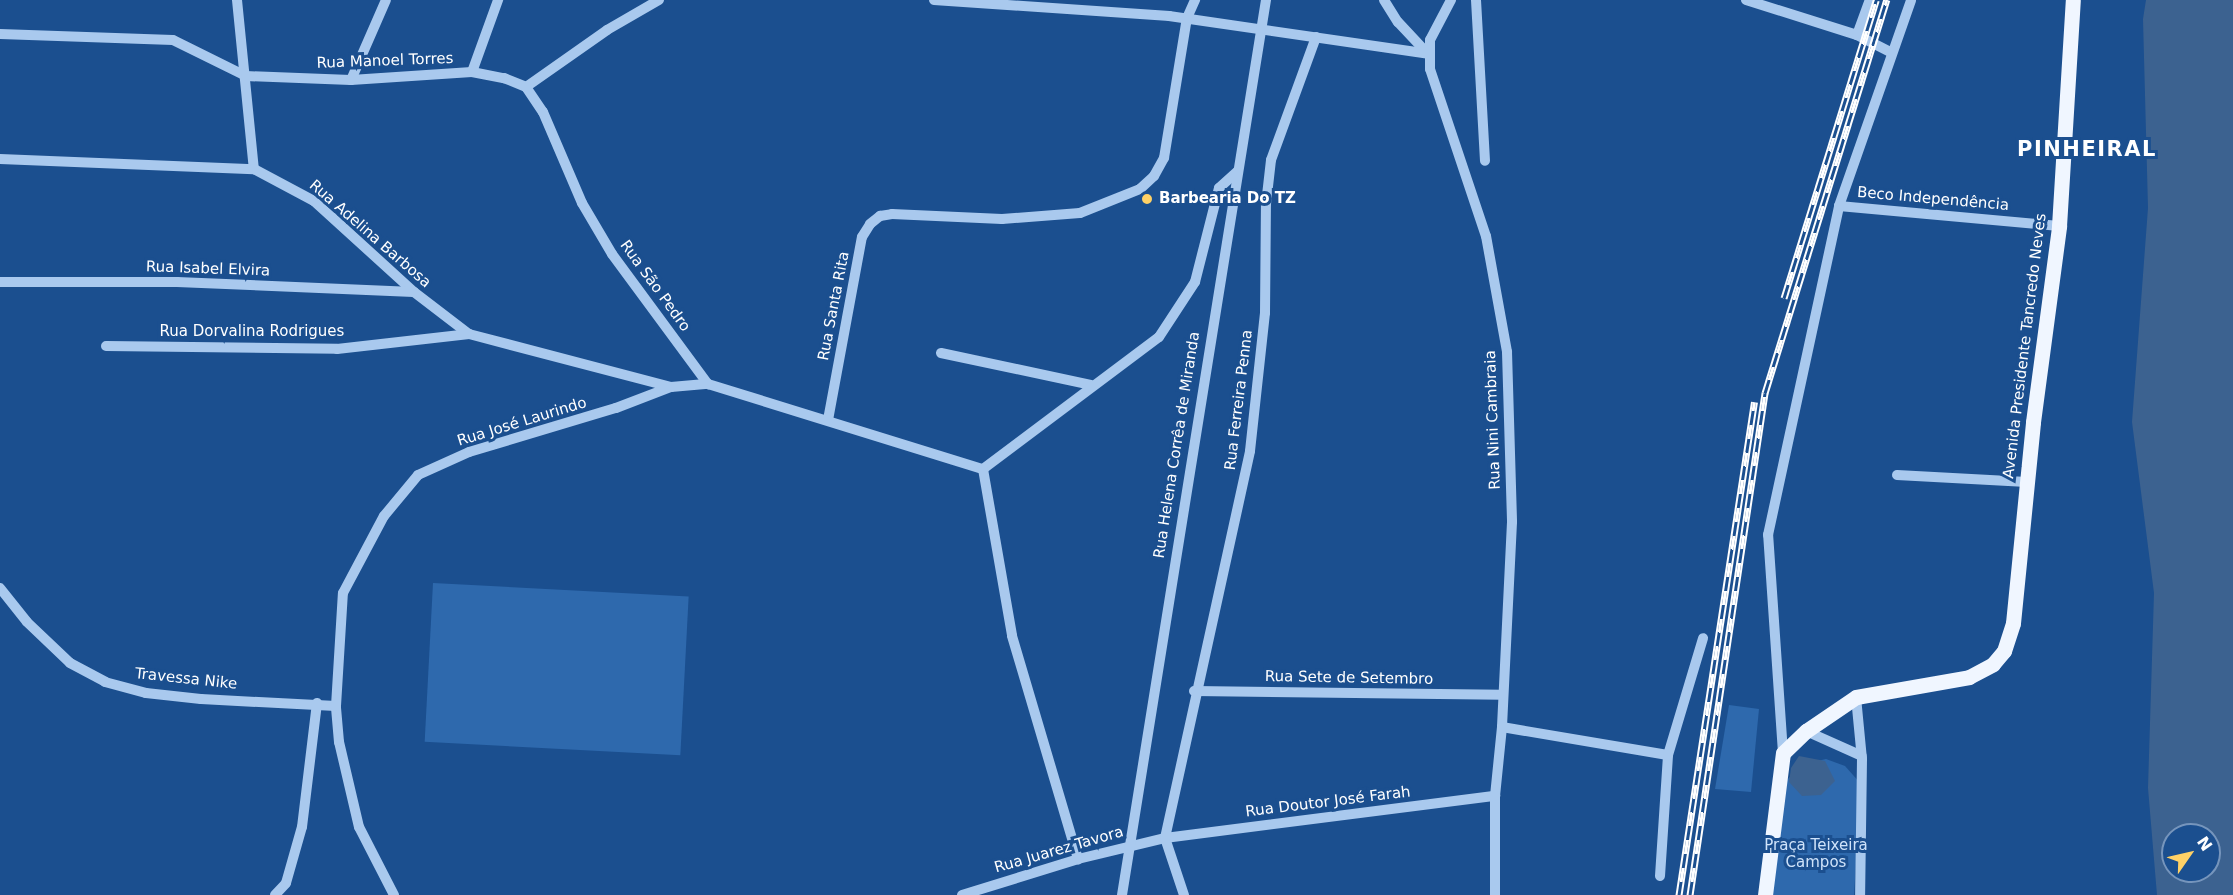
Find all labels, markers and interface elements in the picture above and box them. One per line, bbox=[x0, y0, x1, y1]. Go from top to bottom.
street label: Rua Manoel Torres bbox=[316, 50, 454, 72]
district label: PINHEIRAL bbox=[2017, 136, 2157, 162]
street label: Rua Adelina Barbosa bbox=[306, 176, 434, 292]
street label: Beco Independência bbox=[1856, 183, 2010, 215]
place label: Barbearia Do TZ bbox=[1159, 190, 1296, 208]
marker: Barbearia Do TZ bbox=[1140, 192, 1154, 206]
street label: Avenida Presidente Tancredo Neves bbox=[2000, 212, 2050, 480]
street label: Rua São Pedro bbox=[616, 237, 694, 335]
street label: Rua Santa Rita bbox=[815, 250, 853, 362]
street label: Rua Isabel Elvira bbox=[146, 258, 270, 280]
street label: Rua Dorvalina Rodrigues bbox=[160, 323, 344, 341]
street label: Rua Ferreira Penna bbox=[1221, 329, 1257, 471]
street label: Rua Helena Corrêa de Miranda bbox=[1150, 330, 1204, 560]
street label: Rua Nini Cambraia bbox=[1482, 350, 1504, 490]
street label: Rua José Laurindo bbox=[455, 394, 589, 450]
street label: Travessa Nike bbox=[134, 665, 238, 693]
street label: Rua Sete de Setembro bbox=[1265, 668, 1433, 688]
street label: Rua Doutor José Farah bbox=[1244, 783, 1412, 821]
street label: Rua Juarez Tavora bbox=[992, 823, 1126, 877]
north arrow bbox=[2161, 823, 2221, 883]
text: N bbox=[2193, 833, 2216, 855]
park label: Praça Teixeira Campos bbox=[1764, 836, 1868, 871]

